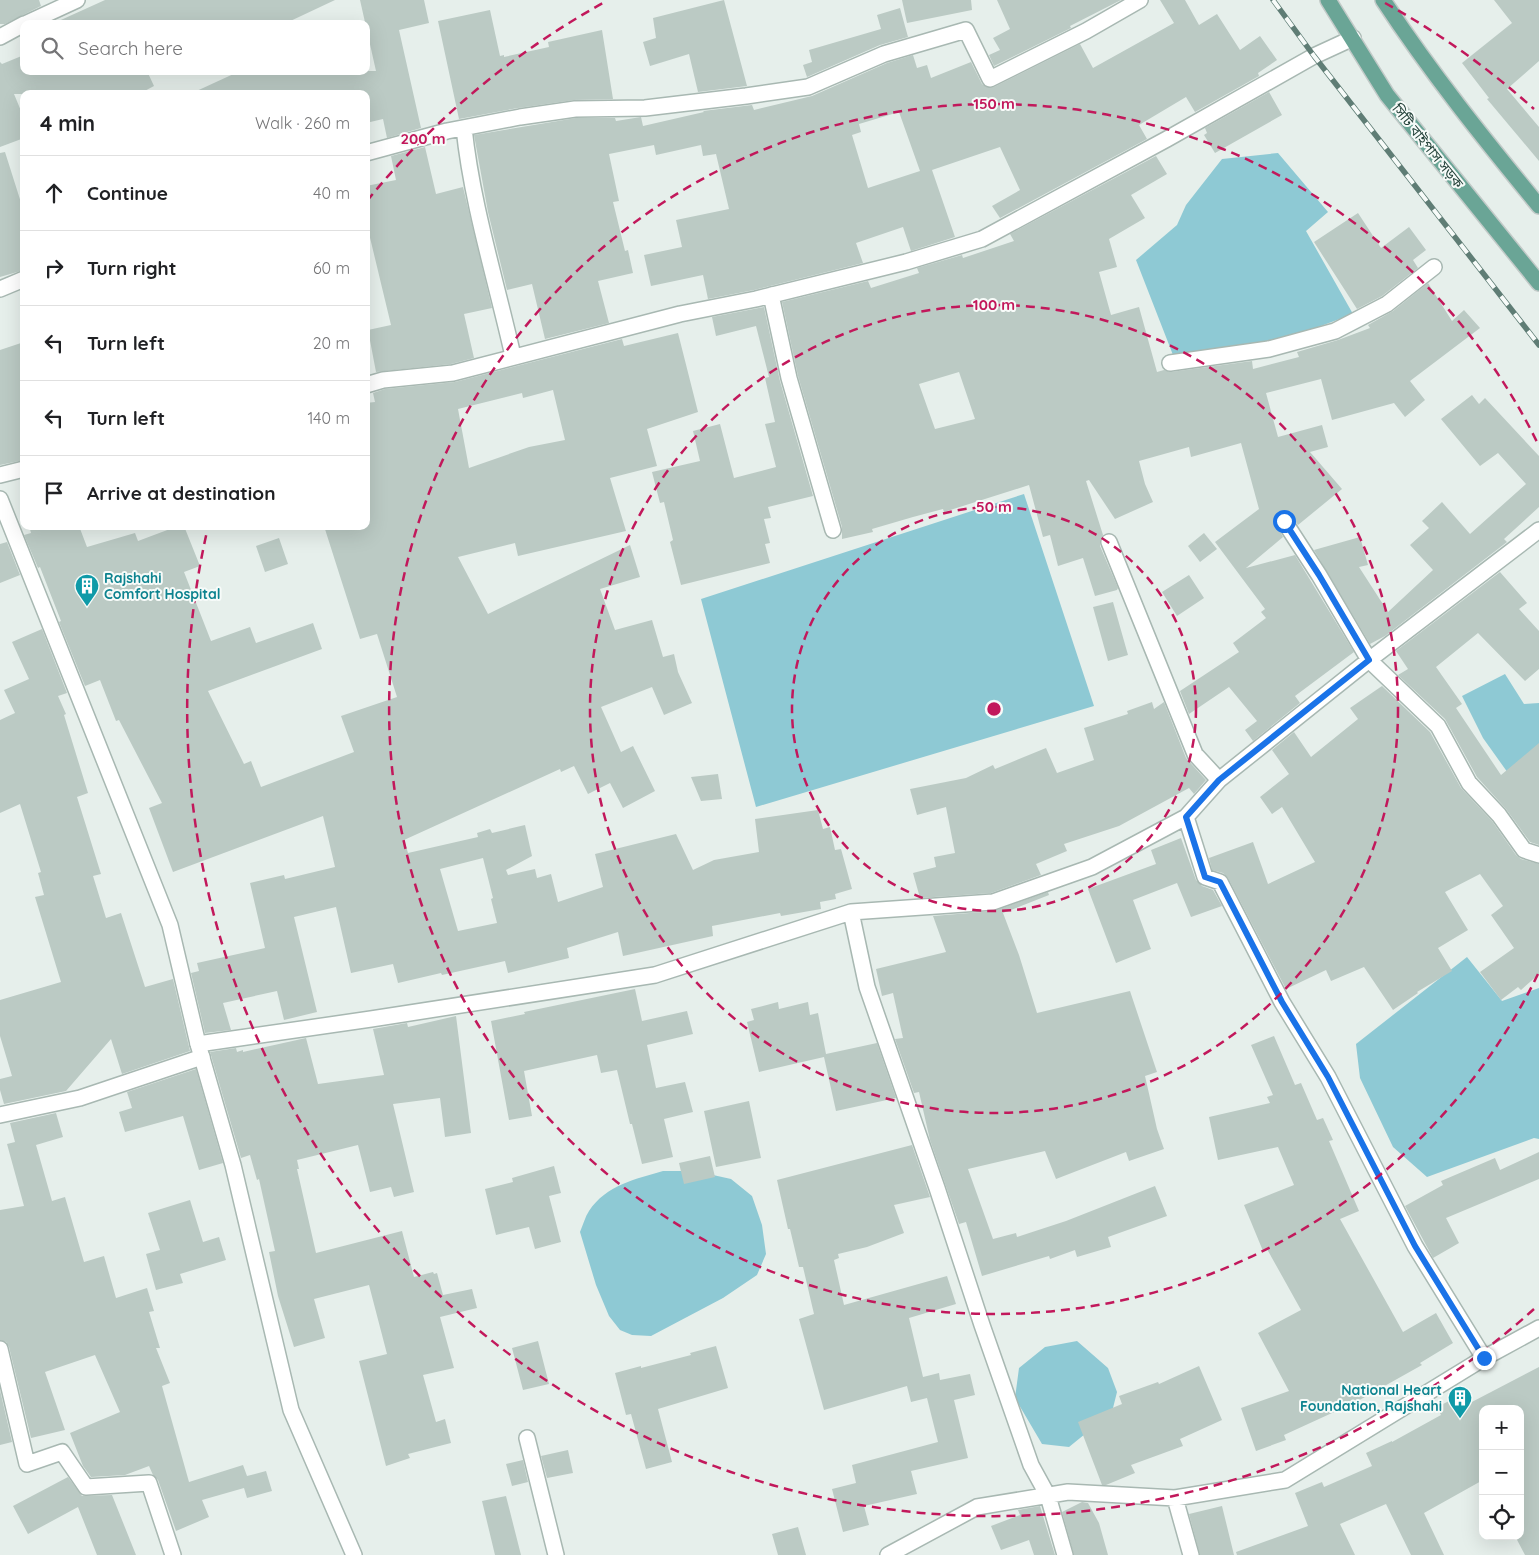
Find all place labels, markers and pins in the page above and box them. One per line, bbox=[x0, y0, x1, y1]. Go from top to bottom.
place label: Rajshahi Comfort Hospital bbox=[104, 569, 221, 603]
building icon: Rajshahi Comfort Hospital bbox=[74, 573, 100, 607]
centre of rings bbox=[985, 700, 1003, 718]
place label: National Heart Foundation, Rajshahi bbox=[1300, 1381, 1442, 1415]
building icon: National Heart Foundation, Rajshahi bbox=[1447, 1385, 1473, 1419]

